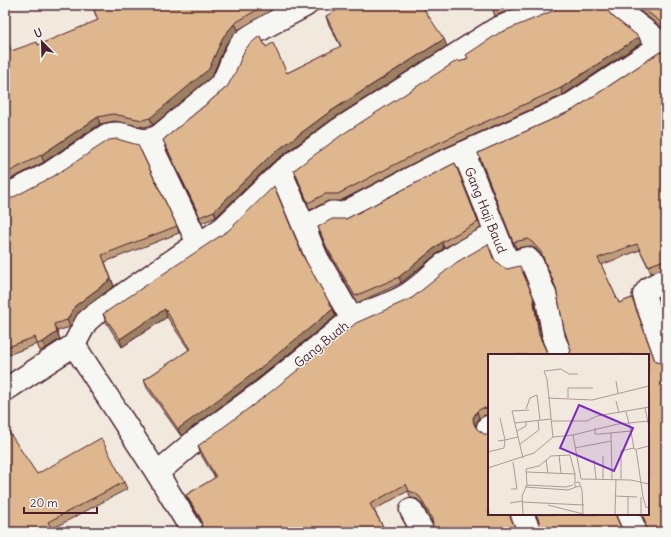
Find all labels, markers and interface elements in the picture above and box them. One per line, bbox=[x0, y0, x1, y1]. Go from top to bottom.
north arrow bbox=[22, 22, 62, 62]
text: U bbox=[32, 25, 44, 41]
street label: Gang Haji Baud bbox=[461, 165, 511, 256]
street label: Gang Buah bbox=[290, 317, 353, 372]
inset map bbox=[488, 354, 649, 515]
scale bar bbox=[24, 489, 97, 515]
text: 20 m bbox=[30, 495, 58, 510]

